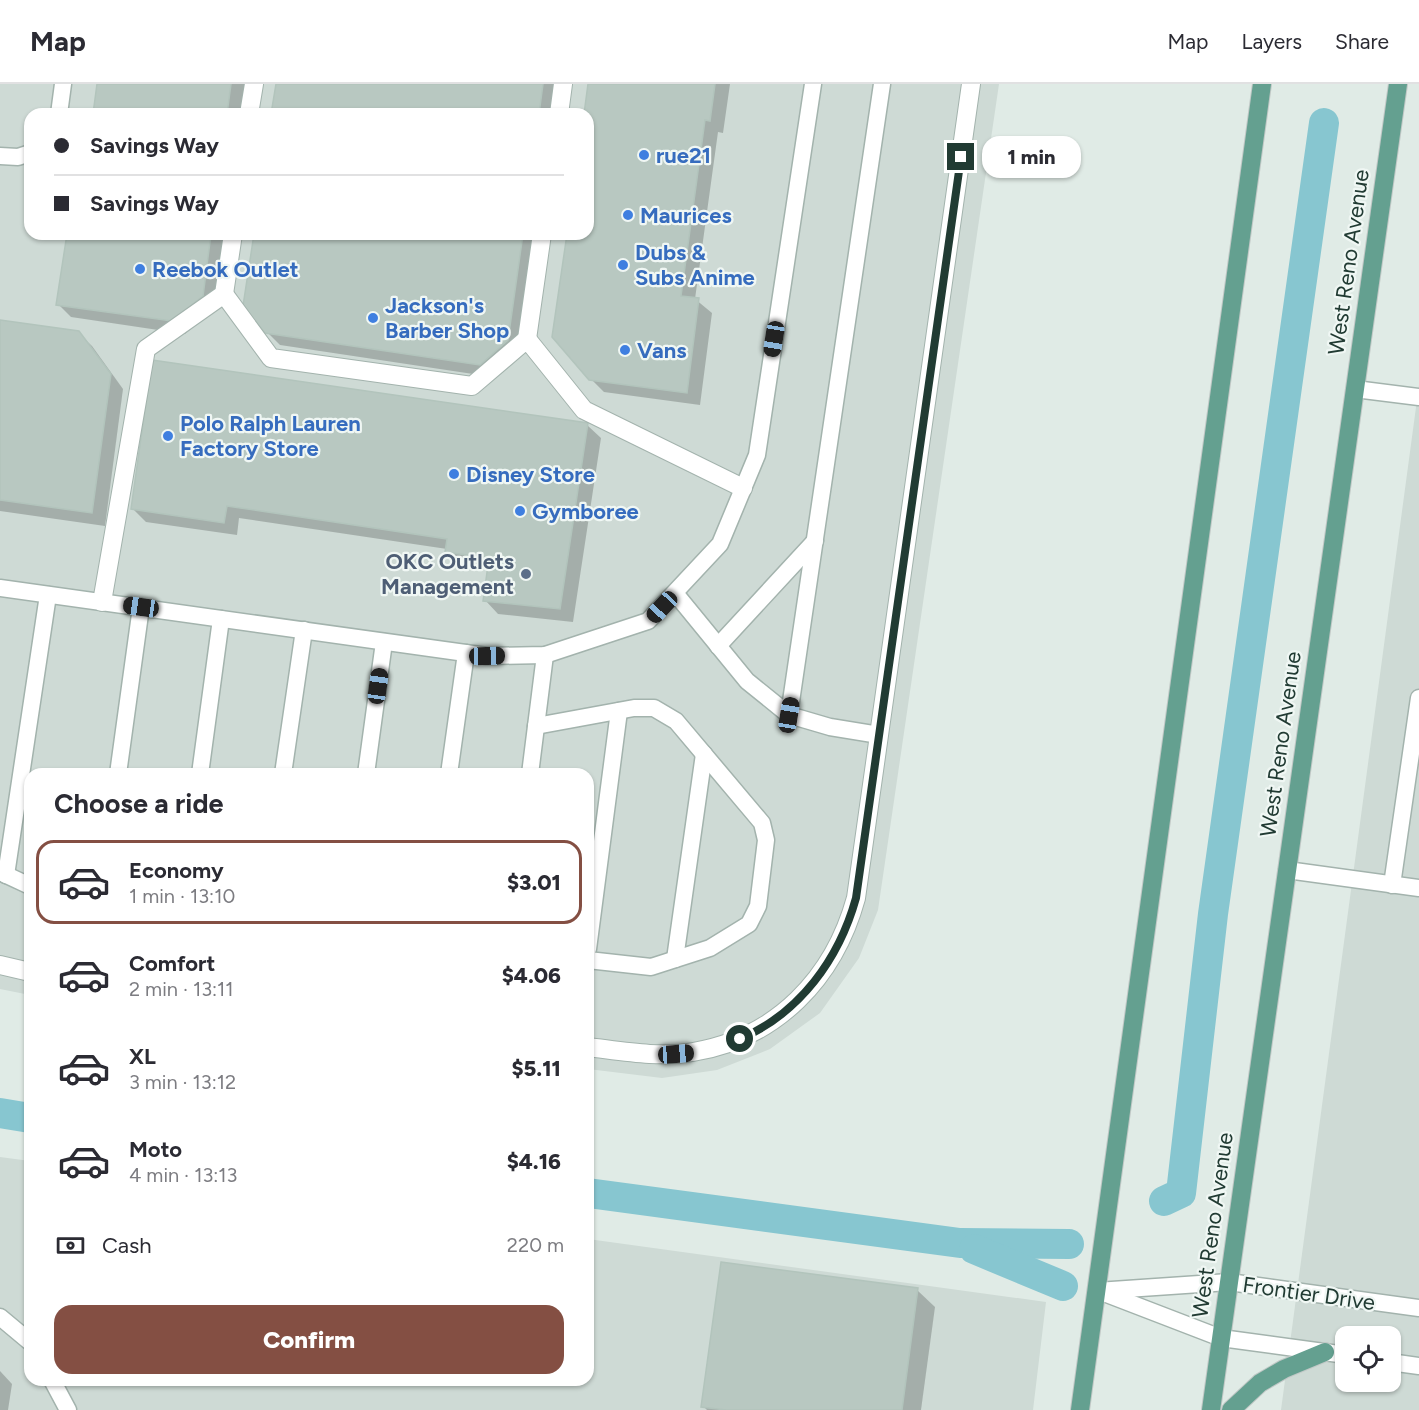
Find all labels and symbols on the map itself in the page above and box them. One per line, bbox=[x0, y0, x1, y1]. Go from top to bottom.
callout: 1 min bbox=[982, 136, 1081, 178]
place label: rue21 bbox=[656, 142, 711, 169]
route end bbox=[947, 143, 974, 170]
marker: rue21 bbox=[637, 148, 651, 162]
street label: West Reno Avenue bbox=[1322, 168, 1375, 356]
place label: Maurices bbox=[640, 202, 732, 229]
marker: Maurices bbox=[621, 208, 635, 222]
place label: Dubs & Subs Anime bbox=[635, 239, 755, 291]
place label: Reebok Outlet bbox=[152, 256, 299, 283]
marker: Dubs & Subs Anime bbox=[616, 258, 630, 272]
marker: Reebok Outlet bbox=[133, 262, 147, 276]
place label: Jackson's Barber Shop bbox=[385, 292, 509, 344]
marker: Jackson's Barber Shop bbox=[366, 311, 380, 325]
car bbox=[762, 320, 786, 358]
place label: Vans bbox=[637, 337, 686, 364]
marker: Vans bbox=[618, 343, 632, 357]
place label: Polo Ralph Lauren Factory Store bbox=[180, 410, 361, 462]
marker: Polo Ralph Lauren Factory Store bbox=[161, 429, 175, 443]
place label: Disney Store bbox=[466, 461, 595, 488]
marker: Disney Store bbox=[447, 467, 461, 481]
place label: Gymboree bbox=[532, 498, 639, 525]
marker: Gymboree bbox=[513, 504, 527, 518]
place label: OKC Outlets Management bbox=[381, 548, 514, 600]
marker: OKC Outlets Management bbox=[519, 567, 533, 581]
car bbox=[643, 588, 681, 626]
car bbox=[122, 596, 160, 618]
car bbox=[469, 647, 505, 665]
street label: West Reno Avenue bbox=[1254, 650, 1307, 838]
car bbox=[367, 667, 389, 705]
car bbox=[777, 696, 801, 734]
route start bbox=[726, 1025, 753, 1052]
car bbox=[657, 1044, 695, 1064]
street label: West Reno Avenue bbox=[1186, 1131, 1239, 1319]
street label: Frontier Drive bbox=[1241, 1271, 1377, 1316]

